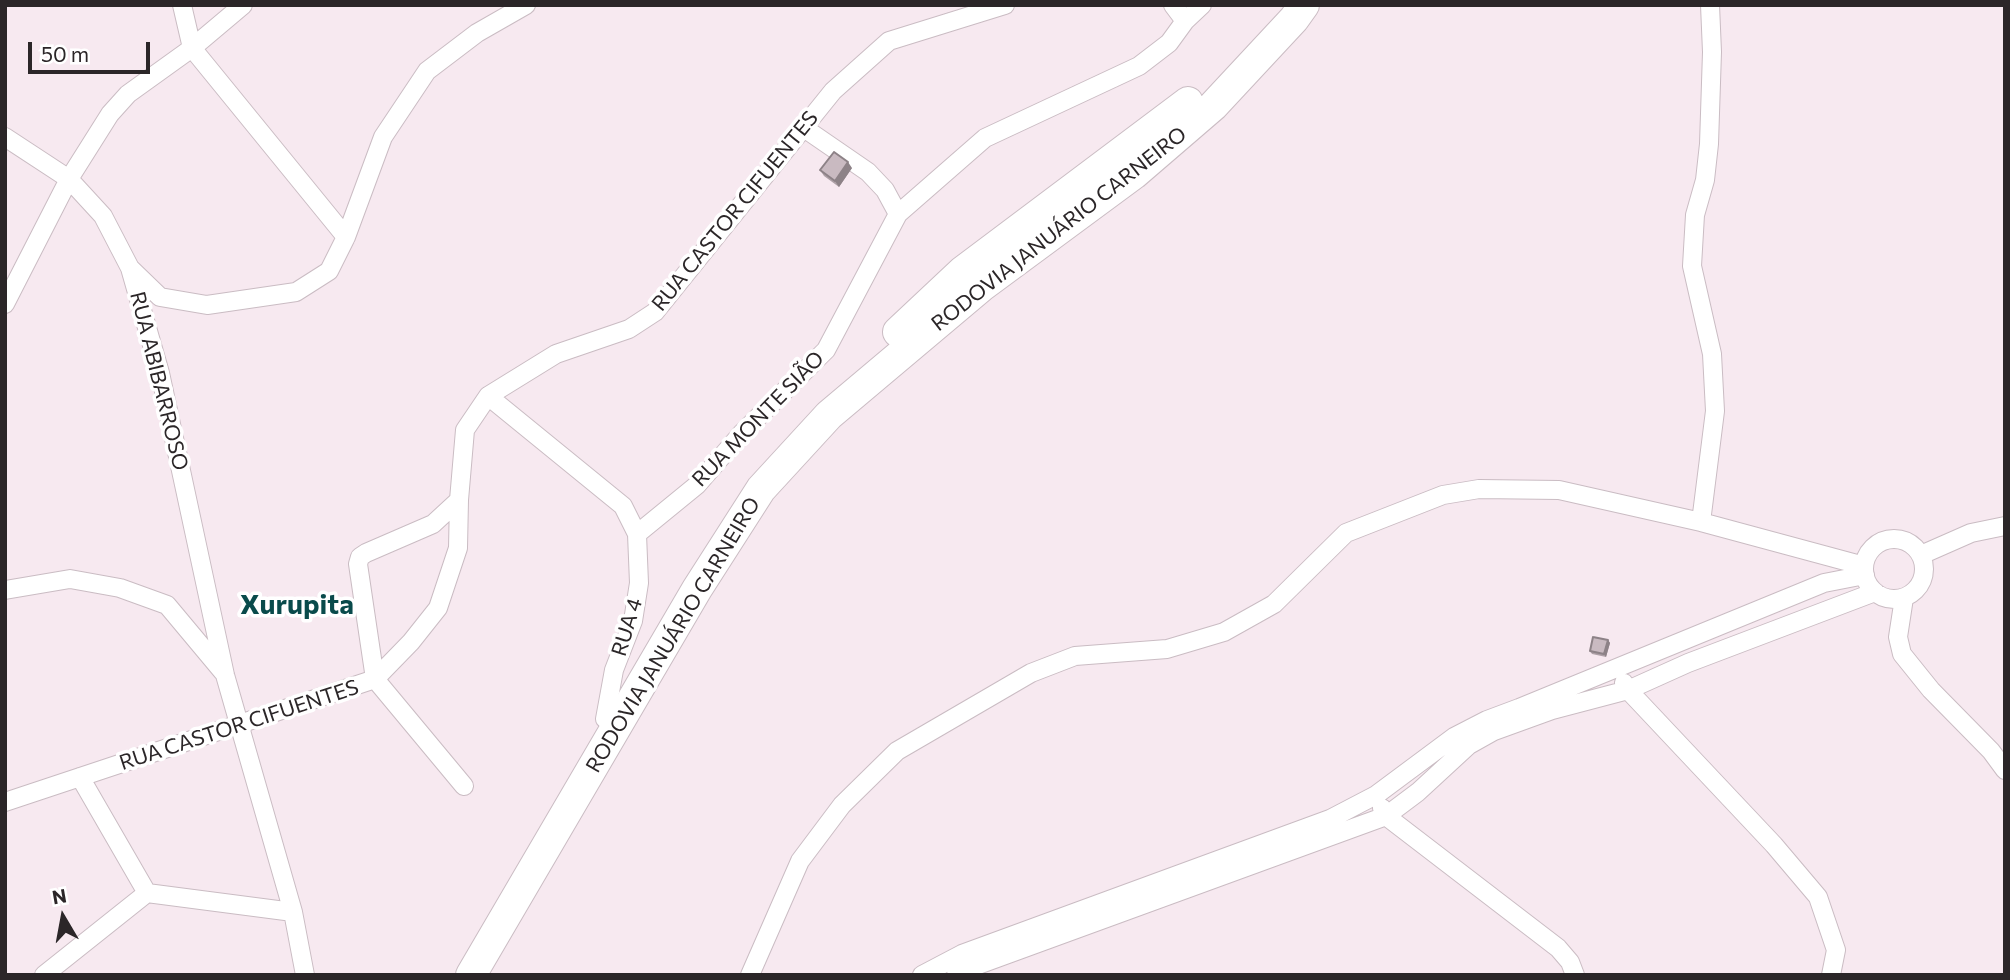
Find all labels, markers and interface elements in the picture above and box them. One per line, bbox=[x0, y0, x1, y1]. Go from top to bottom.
scale bar bbox=[32, 28, 154, 72]
text: 50 m bbox=[41, 41, 89, 66]
street label: RUA CASTOR CIFUENTES bbox=[647, 106, 823, 316]
street label: RODOVIA JANUÁRIO CARNEIRO bbox=[926, 122, 1192, 336]
street label: RUA ABIBARROSO bbox=[125, 289, 193, 473]
street label: RUA MONTE SIÃO bbox=[687, 346, 829, 492]
street label: RODOVIA JANUÁRIO CARNEIRO bbox=[581, 493, 765, 777]
district label: Xurupita bbox=[240, 588, 354, 622]
street label: RUA 4 bbox=[606, 595, 648, 659]
street label: RUA CASTOR CIFUENTES bbox=[116, 674, 362, 776]
north arrow bbox=[28, 882, 98, 952]
text: N bbox=[50, 883, 68, 908]

